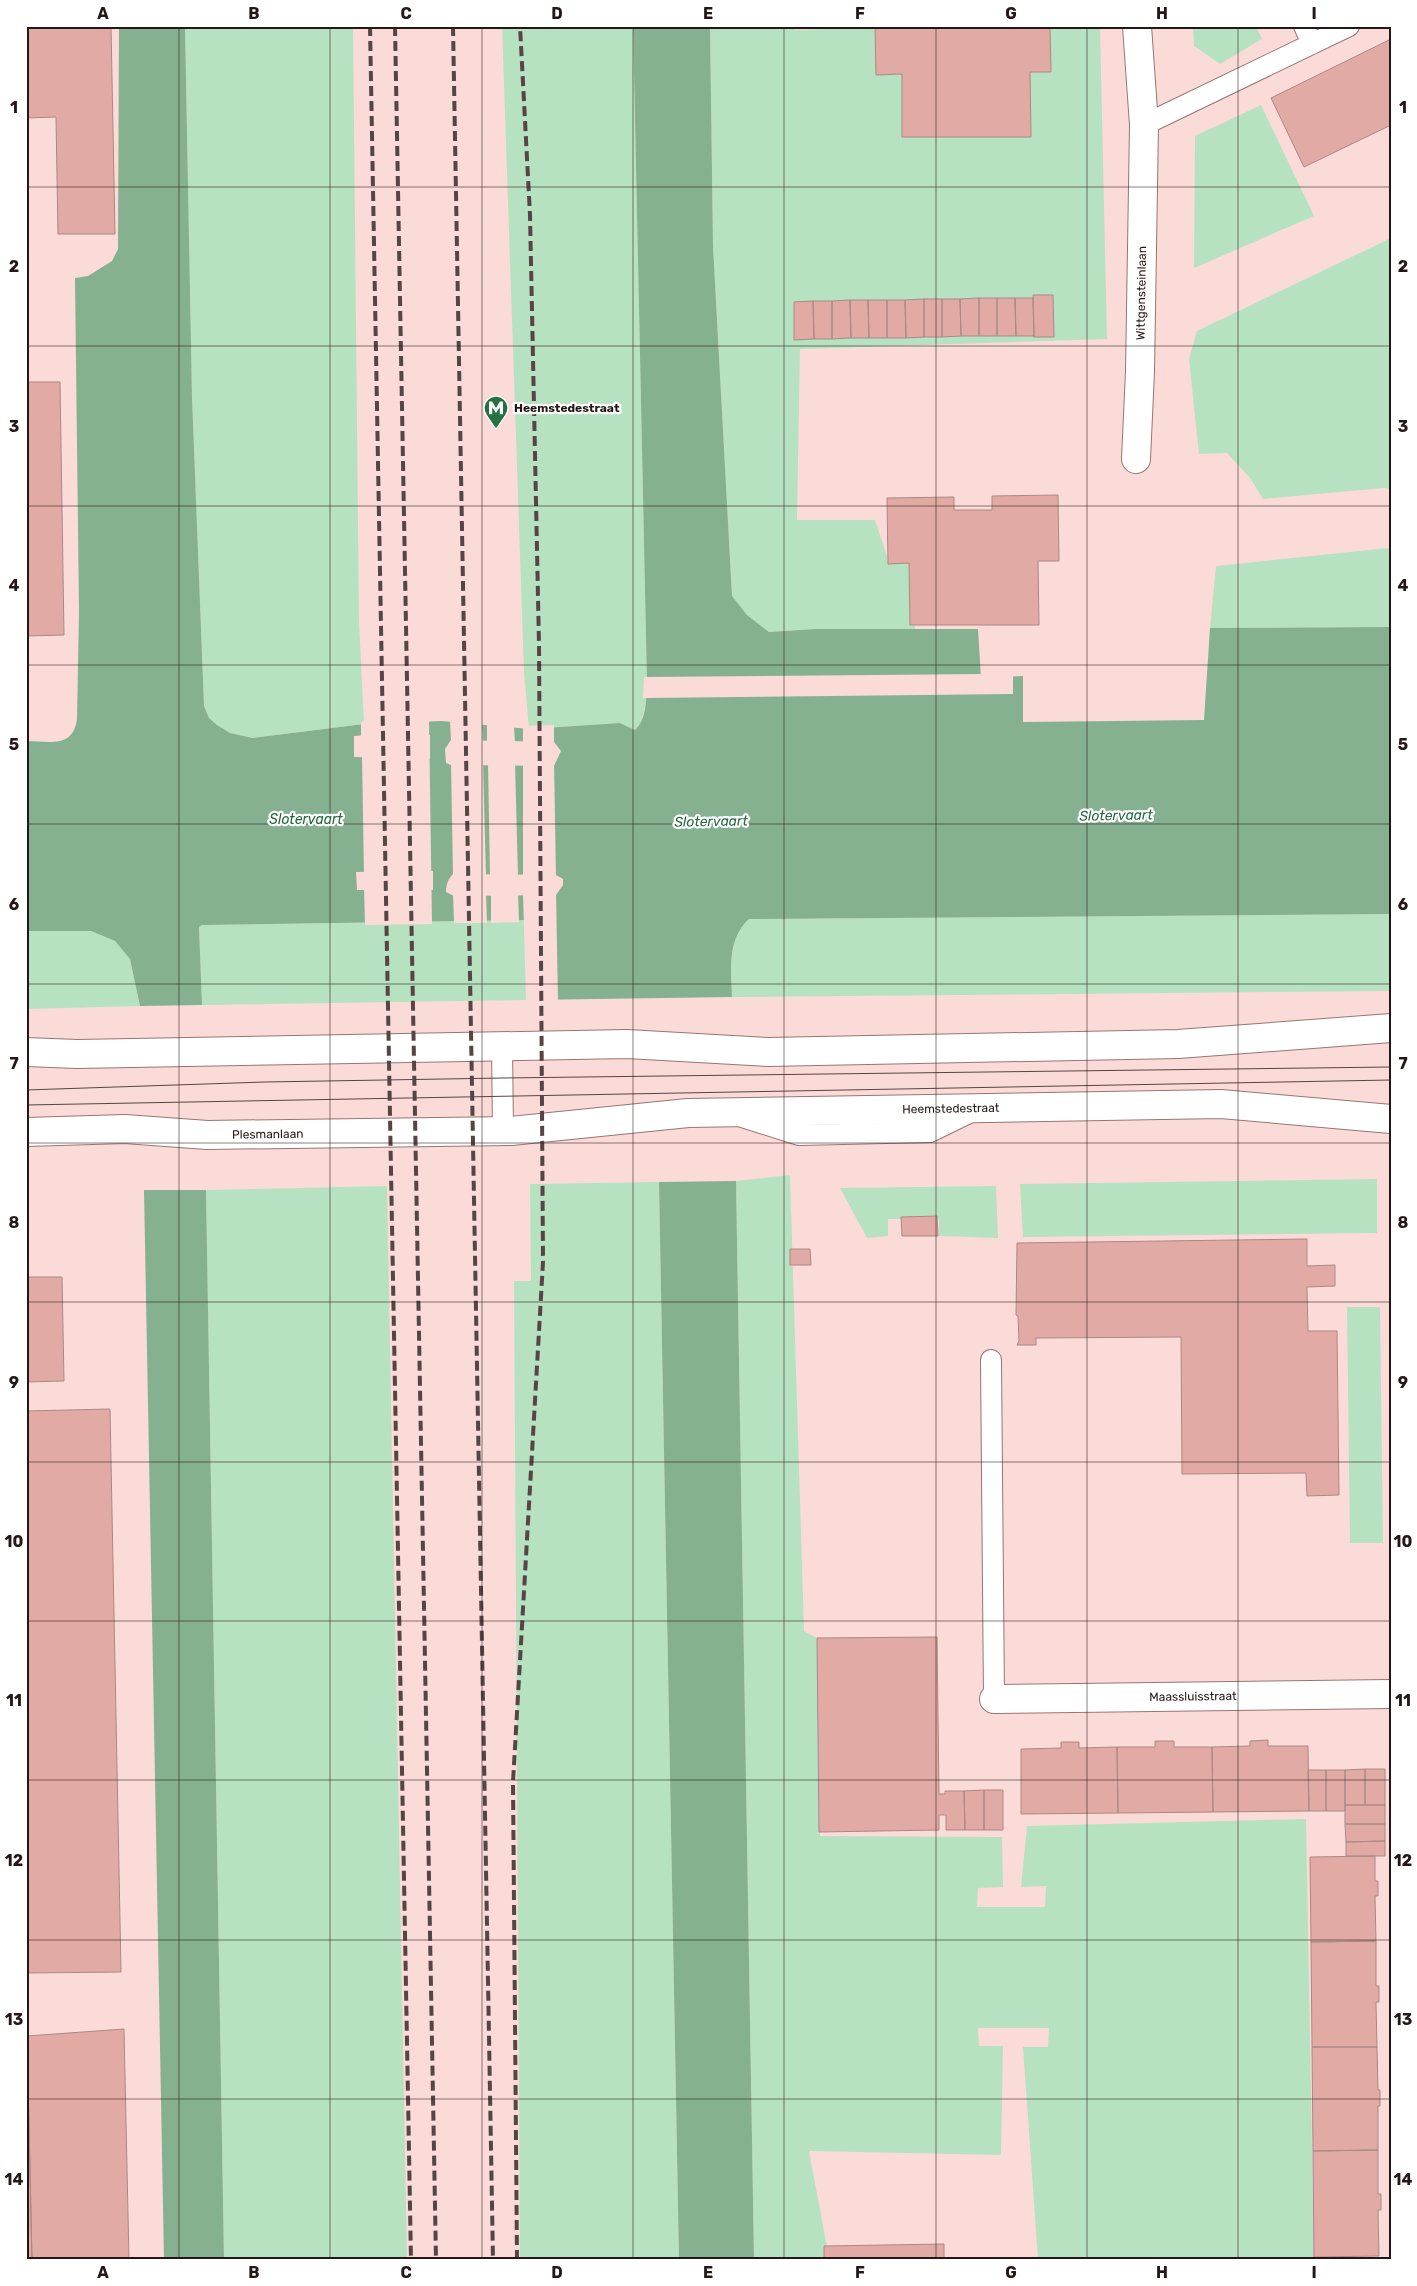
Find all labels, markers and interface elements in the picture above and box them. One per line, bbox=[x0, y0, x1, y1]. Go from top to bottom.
text: A bbox=[97, 4, 109, 23]
text: B bbox=[248, 4, 260, 23]
text: C bbox=[400, 4, 412, 23]
text: D bbox=[551, 4, 563, 23]
text: E bbox=[703, 4, 713, 23]
text: F bbox=[855, 4, 865, 23]
text: G bbox=[1005, 4, 1017, 23]
text: H bbox=[1156, 4, 1168, 23]
text: I bbox=[1311, 4, 1317, 23]
text: 1 bbox=[10, 98, 18, 117]
text: 1 bbox=[1399, 98, 1407, 117]
street label: Wittgensteinlaan bbox=[1134, 246, 1149, 340]
text: 2 bbox=[9, 257, 19, 276]
text: 2 bbox=[1398, 257, 1408, 276]
metro station icon: Heemstedestraat bbox=[483, 395, 509, 429]
place label: Heemstedestraat bbox=[514, 401, 620, 415]
text: 3 bbox=[9, 417, 19, 436]
text: 3 bbox=[1398, 417, 1408, 436]
text: 4 bbox=[9, 576, 20, 595]
text: 4 bbox=[1398, 576, 1409, 595]
text: 5 bbox=[9, 735, 19, 754]
text: 5 bbox=[1398, 735, 1408, 754]
water label: Slotervaart bbox=[1079, 806, 1153, 825]
water label: Slotervaart bbox=[269, 811, 343, 828]
water label: Slotervaart bbox=[674, 812, 748, 831]
text: 6 bbox=[9, 895, 19, 914]
text: 6 bbox=[1398, 895, 1408, 914]
text: 7 bbox=[9, 1054, 19, 1073]
text: 7 bbox=[1398, 1054, 1408, 1073]
street label: Heemstedestraat bbox=[902, 1101, 1000, 1116]
street label: Plesmanlaan bbox=[232, 1127, 304, 1142]
text: 8 bbox=[9, 1213, 20, 1232]
text: 8 bbox=[1398, 1213, 1409, 1232]
text: 9 bbox=[9, 1373, 19, 1392]
text: 9 bbox=[1398, 1373, 1408, 1392]
text: 10 bbox=[5, 1532, 24, 1551]
text: 10 bbox=[1394, 1532, 1413, 1551]
street label: Maassluisstraat bbox=[1149, 1689, 1237, 1704]
text: 11 bbox=[6, 1691, 22, 1710]
text: 11 bbox=[1395, 1691, 1411, 1710]
text: 12 bbox=[5, 1851, 23, 1870]
text: 12 bbox=[1394, 1851, 1412, 1870]
text: 13 bbox=[5, 2010, 23, 2029]
text: 13 bbox=[1394, 2010, 1412, 2029]
text: 14 bbox=[5, 2170, 24, 2189]
text: 14 bbox=[1394, 2170, 1413, 2189]
text: A bbox=[97, 2263, 109, 2282]
text: B bbox=[248, 2263, 260, 2282]
text: C bbox=[400, 2263, 412, 2282]
text: D bbox=[551, 2263, 563, 2282]
text: E bbox=[703, 2263, 713, 2282]
text: F bbox=[855, 2263, 865, 2282]
text: G bbox=[1005, 2263, 1017, 2282]
text: H bbox=[1156, 2263, 1168, 2282]
text: I bbox=[1311, 2263, 1317, 2282]

